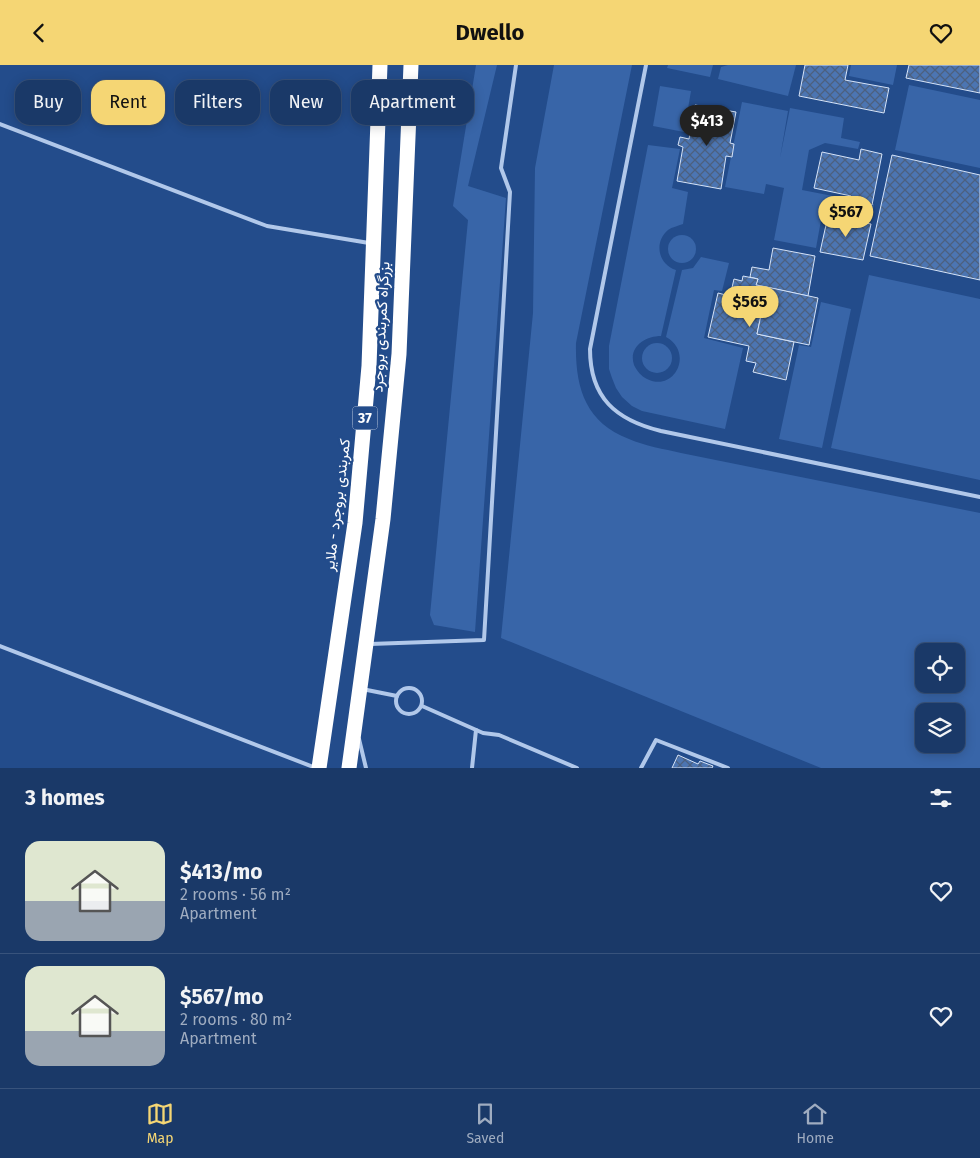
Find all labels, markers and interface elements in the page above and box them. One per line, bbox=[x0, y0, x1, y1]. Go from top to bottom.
icon: back bbox=[25, 19, 53, 47]
text: Dwello bbox=[456, 19, 524, 46]
icon: heart bbox=[927, 19, 955, 47]
chip: Buy bbox=[15, 80, 81, 125]
chip: Rent bbox=[91, 80, 165, 125]
chip: Filters bbox=[175, 80, 260, 125]
chip: New bbox=[270, 80, 341, 125]
chip: Apartment bbox=[351, 80, 474, 125]
pin: $413 bbox=[677, 104, 737, 147]
text: $413 bbox=[691, 111, 723, 130]
pin: $567 bbox=[816, 195, 876, 238]
text: $567 bbox=[829, 202, 863, 221]
street label: بزرگراه کمربندی بروجرد bbox=[369, 261, 394, 393]
pin: $565 bbox=[720, 285, 780, 328]
text: $565 bbox=[733, 292, 767, 311]
road number: 37 bbox=[352, 407, 378, 429]
street label: کمربندی بروجرد - ملایر bbox=[320, 437, 355, 573]
map controls bbox=[915, 643, 965, 753]
button: locate bbox=[915, 643, 965, 693]
button: layers bbox=[915, 703, 965, 753]
icon: filters bbox=[927, 784, 955, 812]
text: 3 homes bbox=[25, 785, 105, 811]
text: $413/mo bbox=[180, 859, 262, 885]
icon: home bbox=[65, 861, 125, 921]
icon: heart bbox=[927, 877, 955, 905]
text: 2 rooms · 56 m² bbox=[180, 885, 291, 904]
text: Apartment bbox=[180, 904, 257, 923]
text: $567/mo bbox=[180, 984, 263, 1010]
icon: home bbox=[65, 986, 125, 1046]
icon: heart bbox=[927, 1002, 955, 1030]
text: 2 rooms · 80 m² bbox=[180, 1010, 292, 1029]
text: Apartment bbox=[180, 1029, 257, 1048]
tab: Map bbox=[146, 1100, 174, 1147]
tab: Saved bbox=[466, 1100, 504, 1147]
tab: Home bbox=[797, 1100, 834, 1147]

